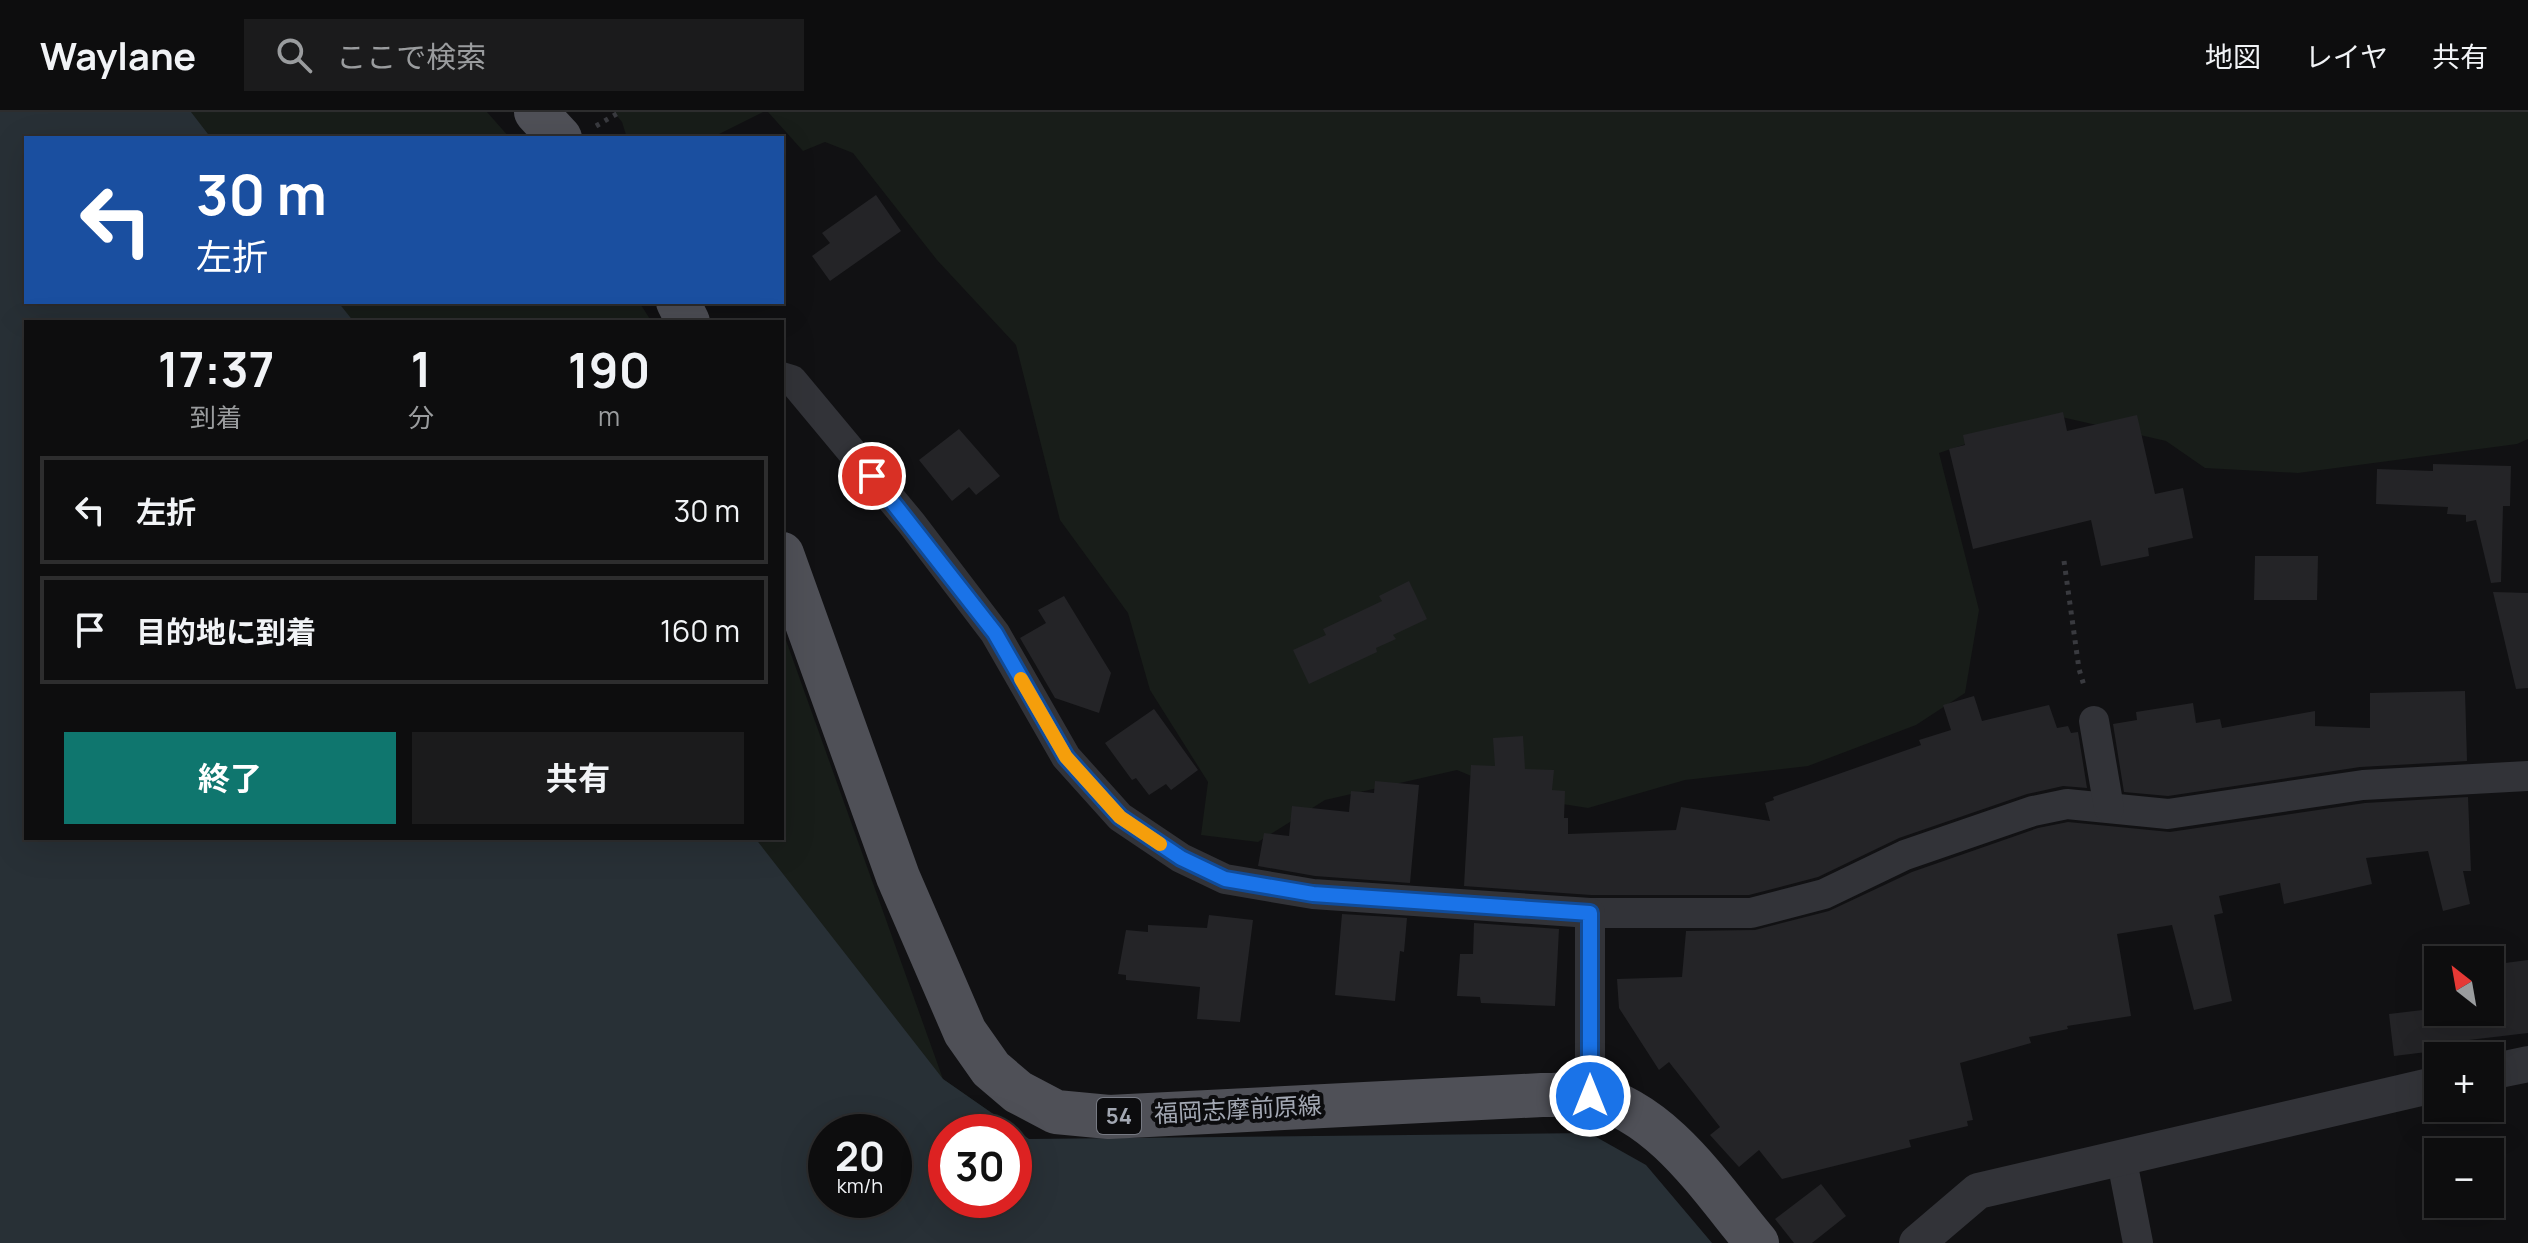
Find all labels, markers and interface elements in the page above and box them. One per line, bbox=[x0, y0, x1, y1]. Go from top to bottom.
search box bbox=[244, 19, 804, 91]
text: Waylane bbox=[40, 29, 196, 81]
icon: search bbox=[272, 33, 316, 77]
text: ここで検索 bbox=[336, 36, 486, 77]
text: 地図 bbox=[2205, 37, 2261, 75]
text: レイヤ bbox=[2305, 37, 2388, 75]
text: 共有 bbox=[2432, 37, 2488, 75]
text: 30 m bbox=[196, 155, 327, 232]
icon: left bbox=[64, 168, 168, 272]
text: 左折 bbox=[196, 232, 268, 281]
text: 17:37 bbox=[158, 336, 274, 401]
text: 1 bbox=[411, 336, 432, 401]
text: 190 bbox=[568, 337, 650, 402]
text: m bbox=[598, 398, 620, 434]
text: 到着 bbox=[190, 399, 242, 435]
text: 分 bbox=[408, 399, 434, 435]
pin bbox=[838, 442, 906, 510]
icon: arrive bbox=[850, 454, 894, 498]
icon: left bbox=[68, 488, 112, 532]
text: 30 m bbox=[674, 490, 740, 531]
text: 左折 bbox=[136, 491, 196, 532]
icon: arrive bbox=[68, 608, 112, 652]
text: 160 m bbox=[660, 610, 740, 651]
text: 目的地に到着 bbox=[136, 611, 316, 652]
button: 終了 bbox=[64, 732, 396, 824]
button: 共有 bbox=[412, 732, 744, 824]
north arrow bbox=[2424, 946, 2504, 1026]
map controls bbox=[2424, 946, 2504, 1218]
button: + bbox=[2424, 1042, 2504, 1122]
position arrow bbox=[1548, 1054, 1632, 1138]
street label: 福岡志摩前原線 bbox=[1153, 1088, 1323, 1129]
road number: 54 bbox=[1097, 1098, 1141, 1134]
speed limit sign: 30 bbox=[928, 1114, 1032, 1218]
text: 20 bbox=[835, 1128, 885, 1183]
button: − bbox=[2424, 1138, 2504, 1218]
text: km/h bbox=[837, 1172, 883, 1199]

